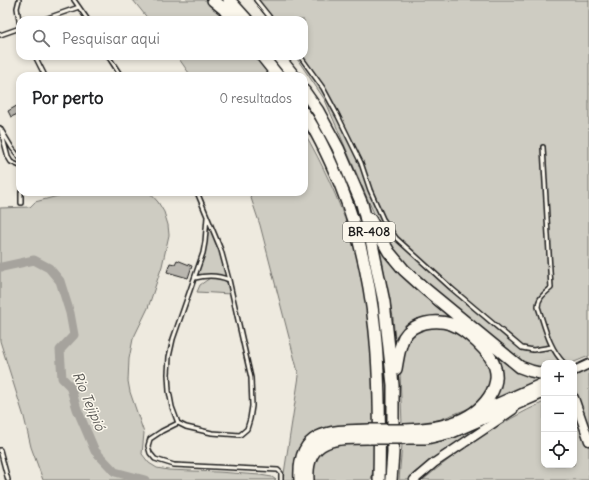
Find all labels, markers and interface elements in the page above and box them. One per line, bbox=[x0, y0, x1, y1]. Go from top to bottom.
search box bbox=[16, 16, 308, 60]
icon: search bbox=[30, 27, 52, 49]
text: Pesquisar aqui bbox=[62, 29, 160, 48]
text: Por perto bbox=[32, 87, 103, 109]
text: 0 resultados bbox=[219, 90, 292, 107]
road number: BR-408 bbox=[343, 222, 395, 242]
map controls bbox=[541, 360, 577, 468]
button: + bbox=[541, 360, 577, 396]
water label: Rio Tejipió bbox=[69, 369, 110, 434]
button: − bbox=[541, 396, 577, 432]
button: locate bbox=[541, 432, 577, 468]

